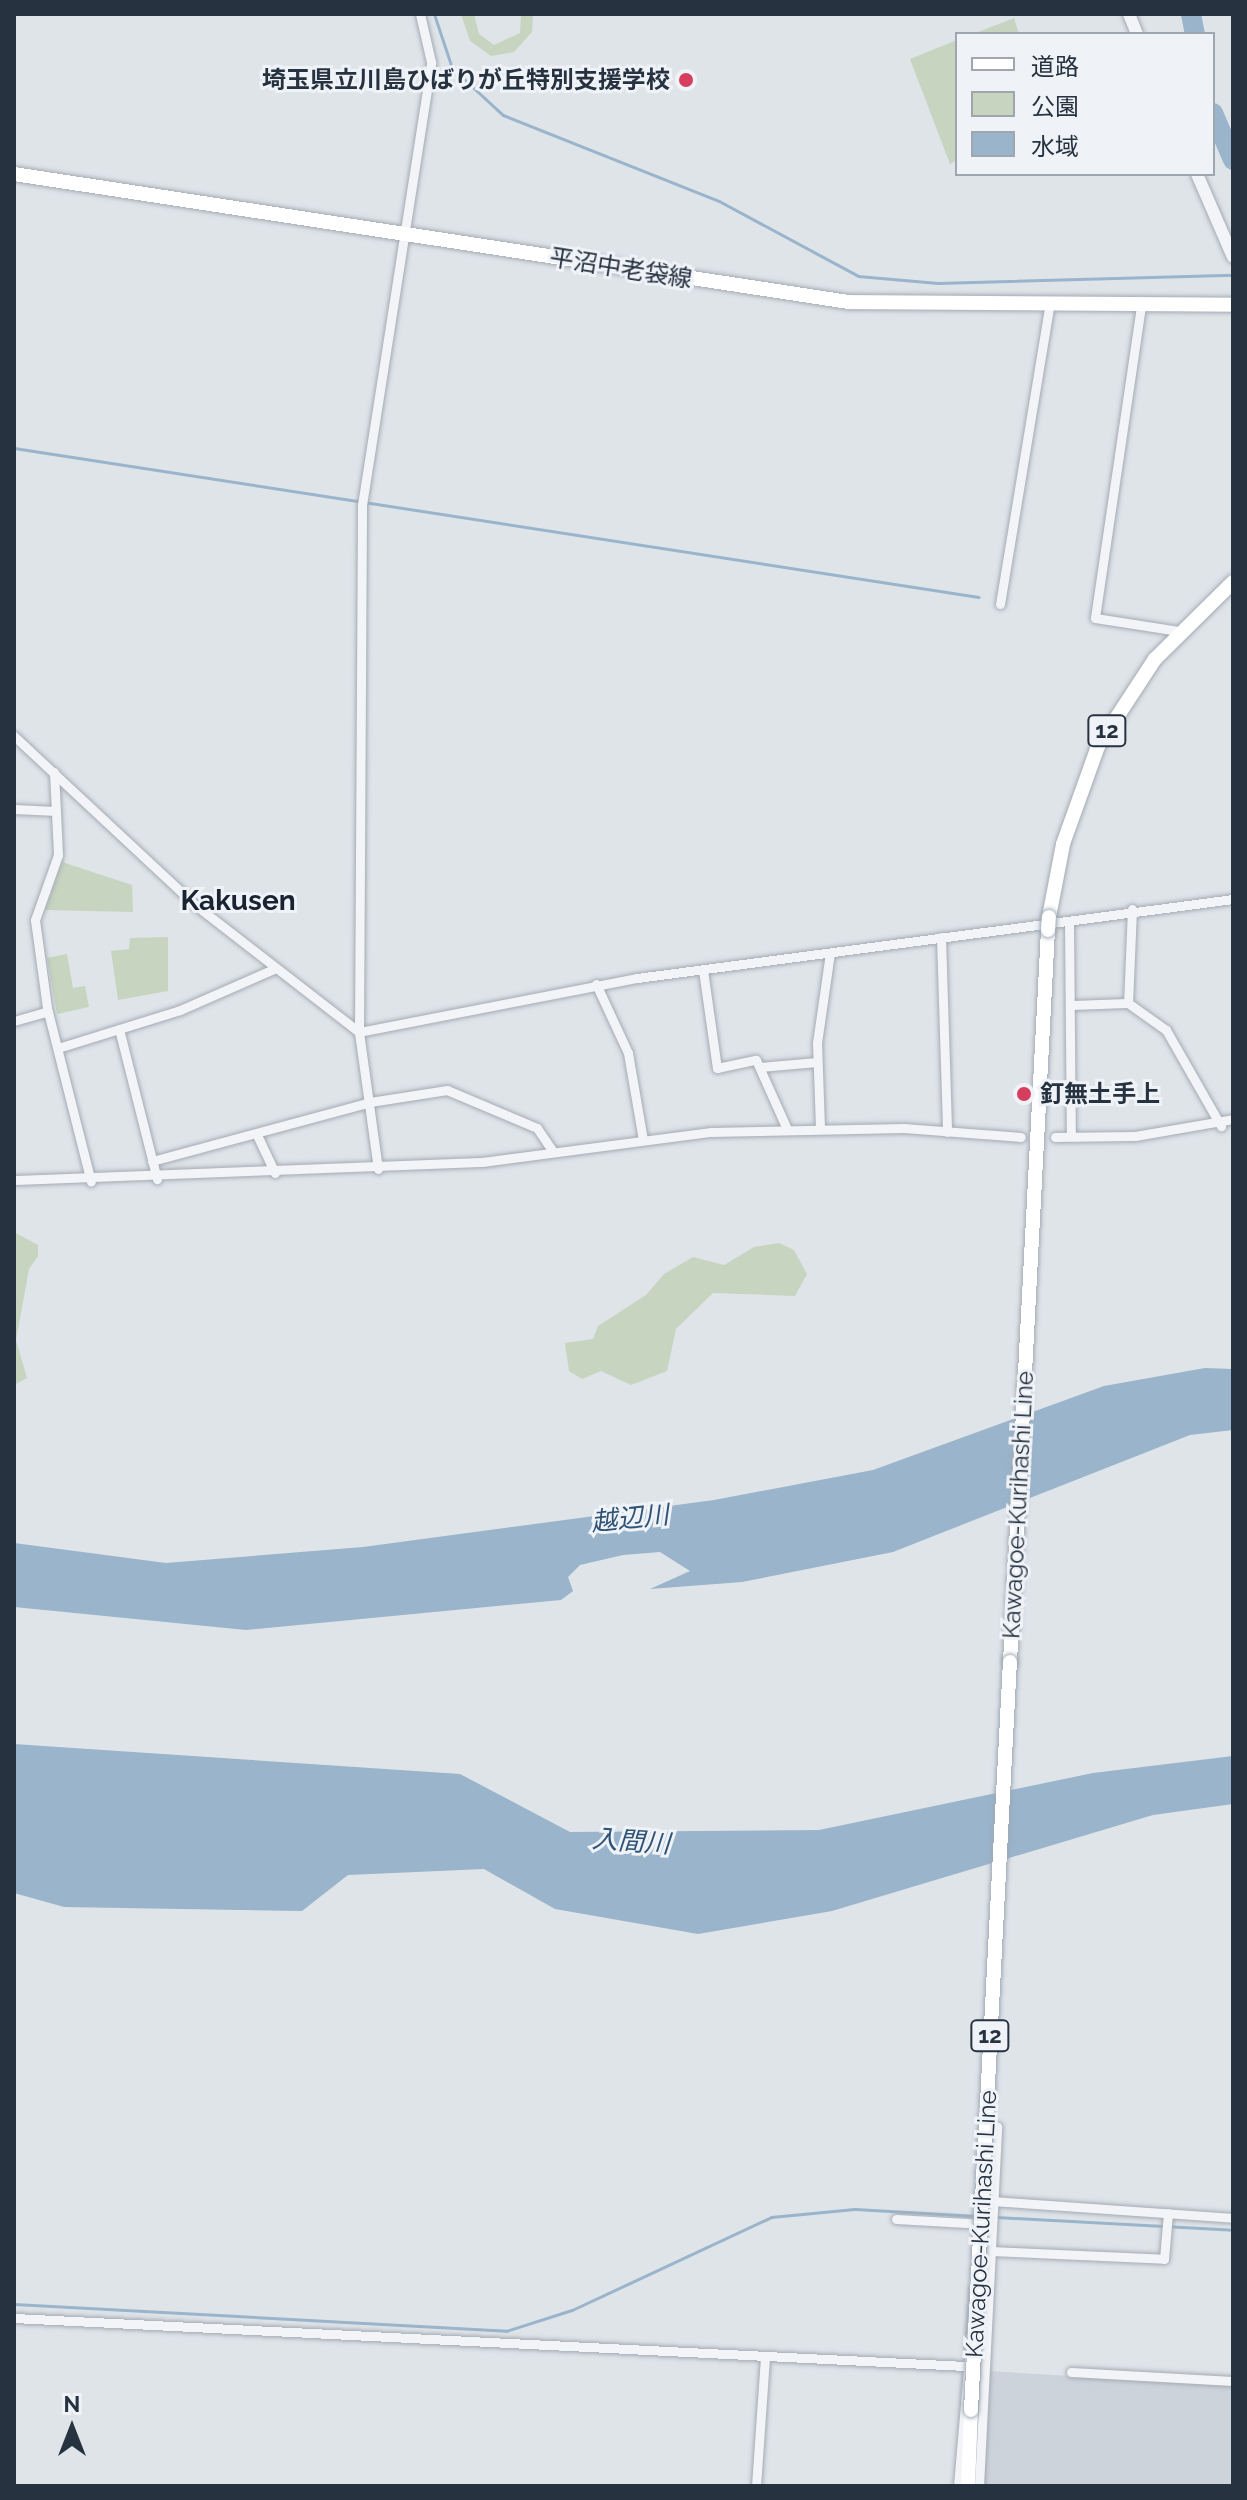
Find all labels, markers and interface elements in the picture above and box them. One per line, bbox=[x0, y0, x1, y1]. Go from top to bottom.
legend bbox=[955, 32, 1215, 176]
text: 道路 bbox=[1031, 52, 1079, 81]
place label: 埼玉県立川島ひばりが丘特別支援学校 bbox=[262, 66, 670, 94]
marker: 埼玉県立川島ひばりが丘特別支援学校 bbox=[677, 71, 695, 89]
text: 公園 bbox=[1031, 92, 1079, 121]
text: 水域 bbox=[1031, 132, 1079, 161]
street label: 平沼中老袋線 bbox=[548, 243, 694, 293]
road number: 12 bbox=[1087, 713, 1127, 749]
district label: Kakusen bbox=[180, 884, 296, 918]
place label: 釘無土手上 bbox=[1040, 1080, 1160, 1108]
marker: 釘無土手上 bbox=[1015, 1085, 1033, 1103]
street label: Kawagoe-Kurihashi Line bbox=[997, 1370, 1039, 1640]
water label: 越辺川 bbox=[590, 1499, 670, 1539]
water label: 入間川 bbox=[591, 1824, 671, 1860]
road number: 12 bbox=[970, 2018, 1010, 2054]
street label: Kawagoe-Kurihashi Line bbox=[960, 2089, 1002, 2359]
north arrow bbox=[32, 2388, 112, 2468]
text: N bbox=[64, 2391, 80, 2417]

